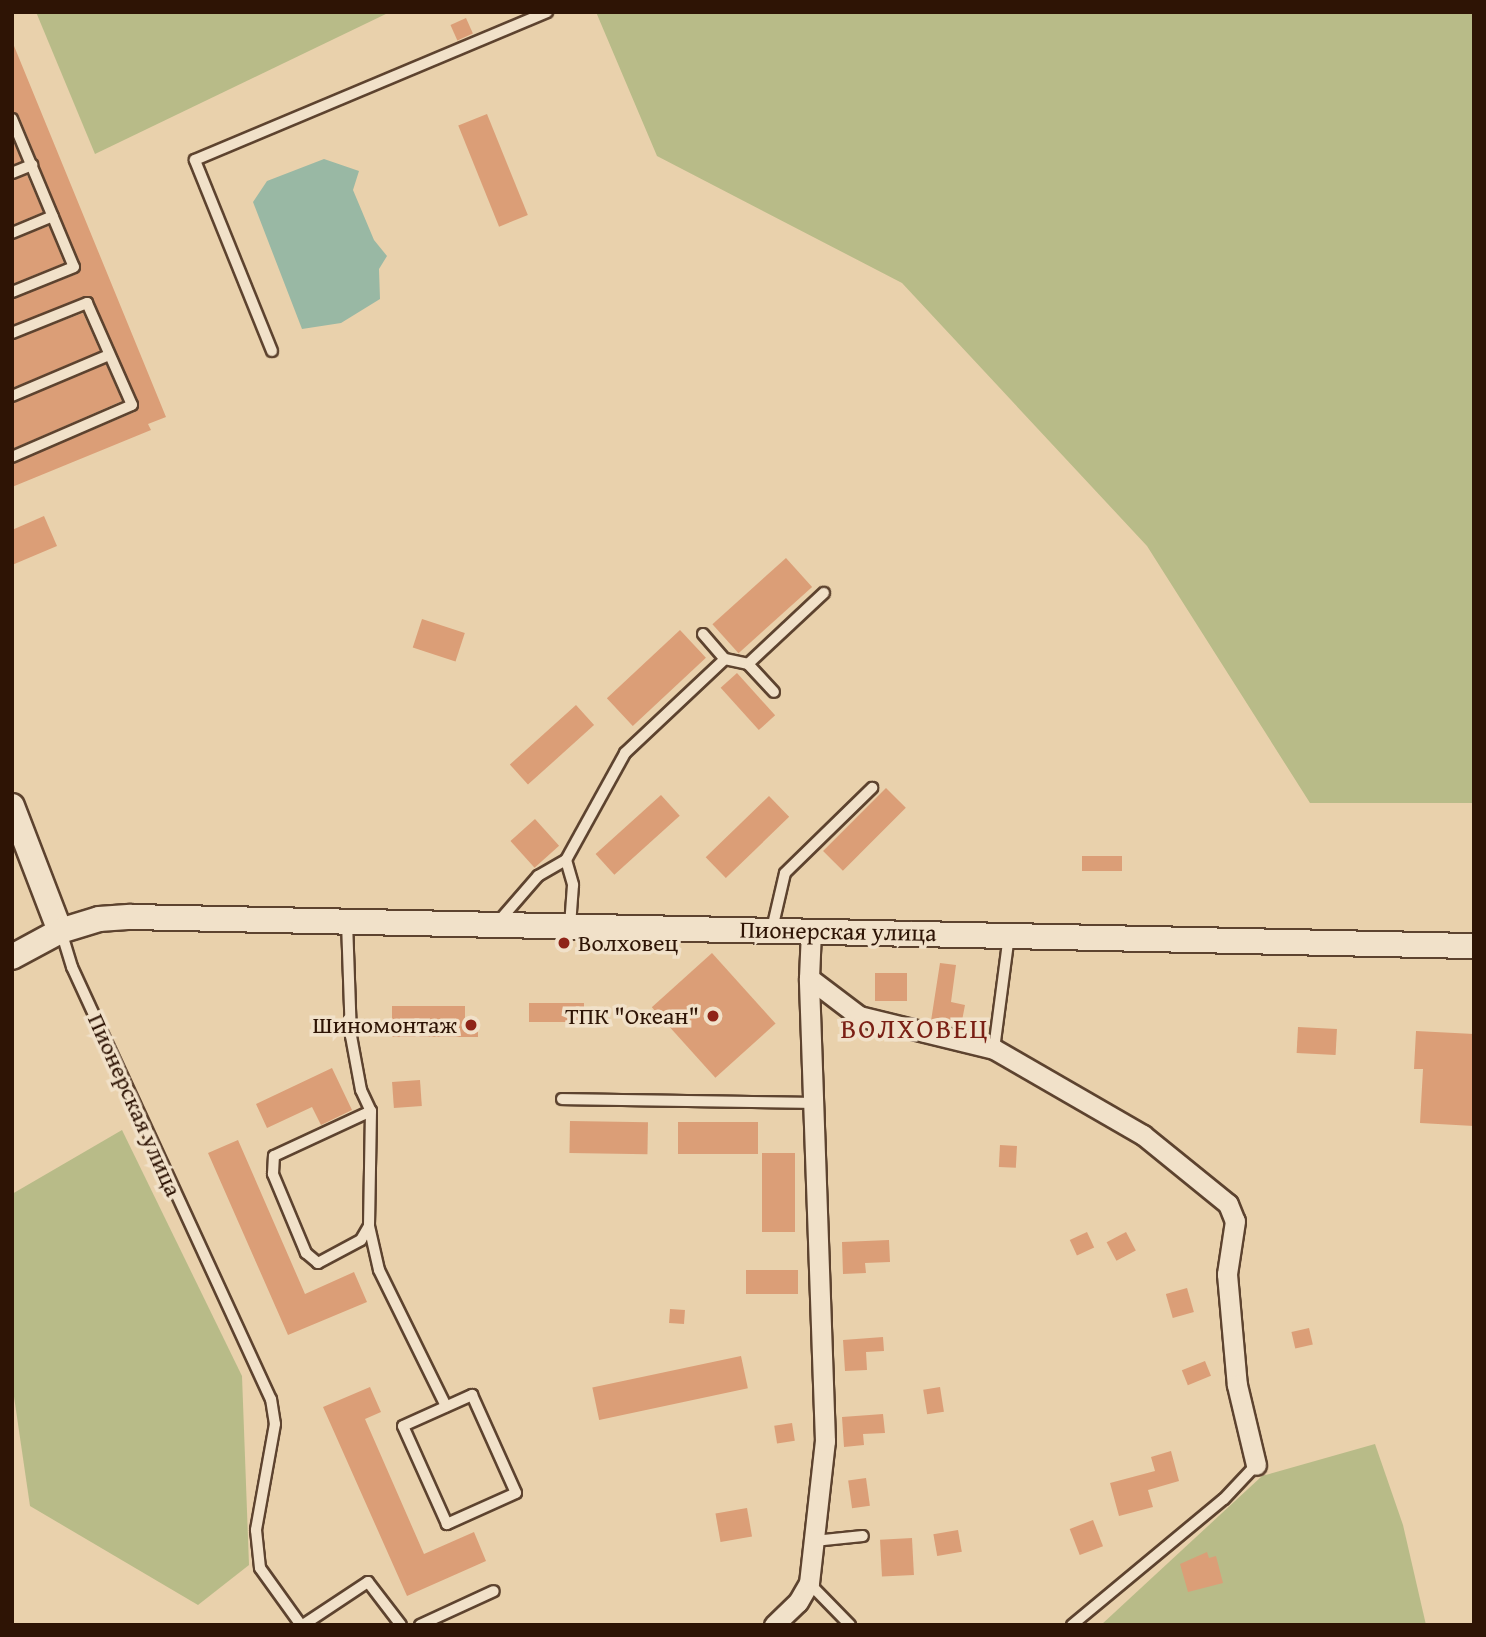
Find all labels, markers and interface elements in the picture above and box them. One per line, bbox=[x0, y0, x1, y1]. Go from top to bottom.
street label: Пионерская улица bbox=[739, 915, 937, 947]
place label: Волховец bbox=[578, 929, 678, 957]
marker: Волховец bbox=[556, 935, 572, 951]
place label: ТПК "Океан" bbox=[565, 1002, 699, 1030]
marker: ТПК "Океан" bbox=[705, 1008, 721, 1024]
street label: Пионерская улица bbox=[82, 1009, 188, 1201]
place label: Шиномонтаж bbox=[313, 1011, 457, 1039]
district label: ВОЛХОВЕЦ bbox=[841, 1011, 989, 1045]
marker: Шиномонтаж bbox=[463, 1017, 479, 1033]

